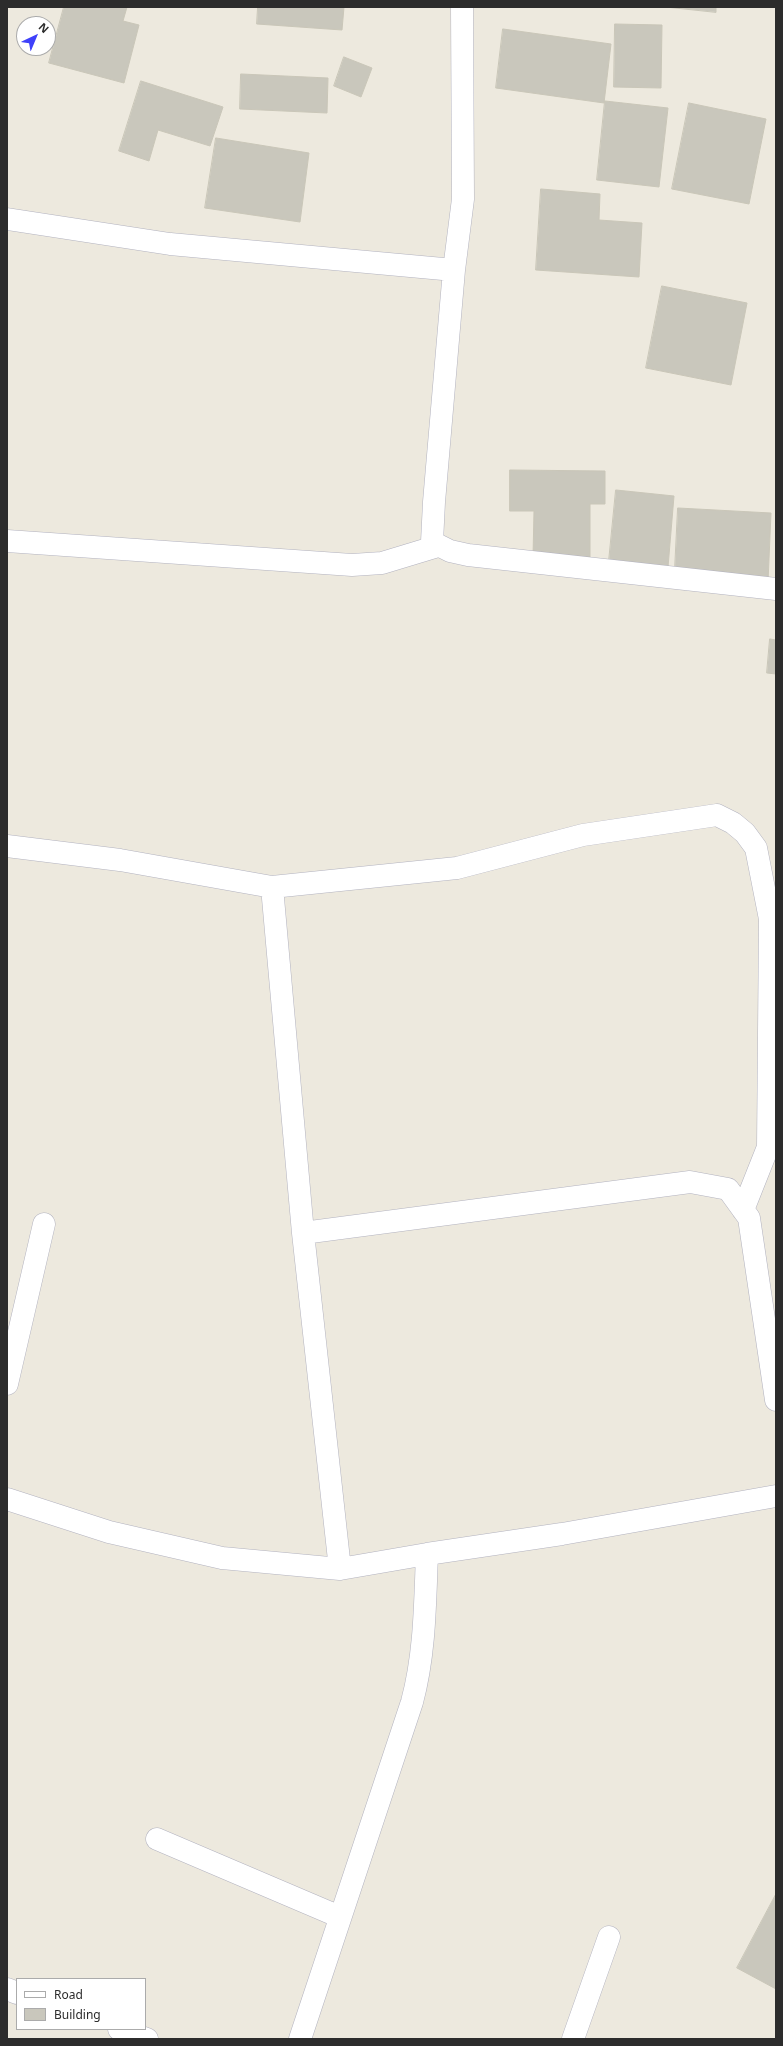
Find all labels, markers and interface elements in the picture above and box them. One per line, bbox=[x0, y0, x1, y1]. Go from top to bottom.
north arrow bbox=[16, 16, 56, 56]
text: N bbox=[36, 19, 52, 36]
legend bbox=[16, 1978, 146, 2030]
text: Road bbox=[54, 1986, 83, 2003]
text: Building bbox=[54, 2006, 101, 2023]

